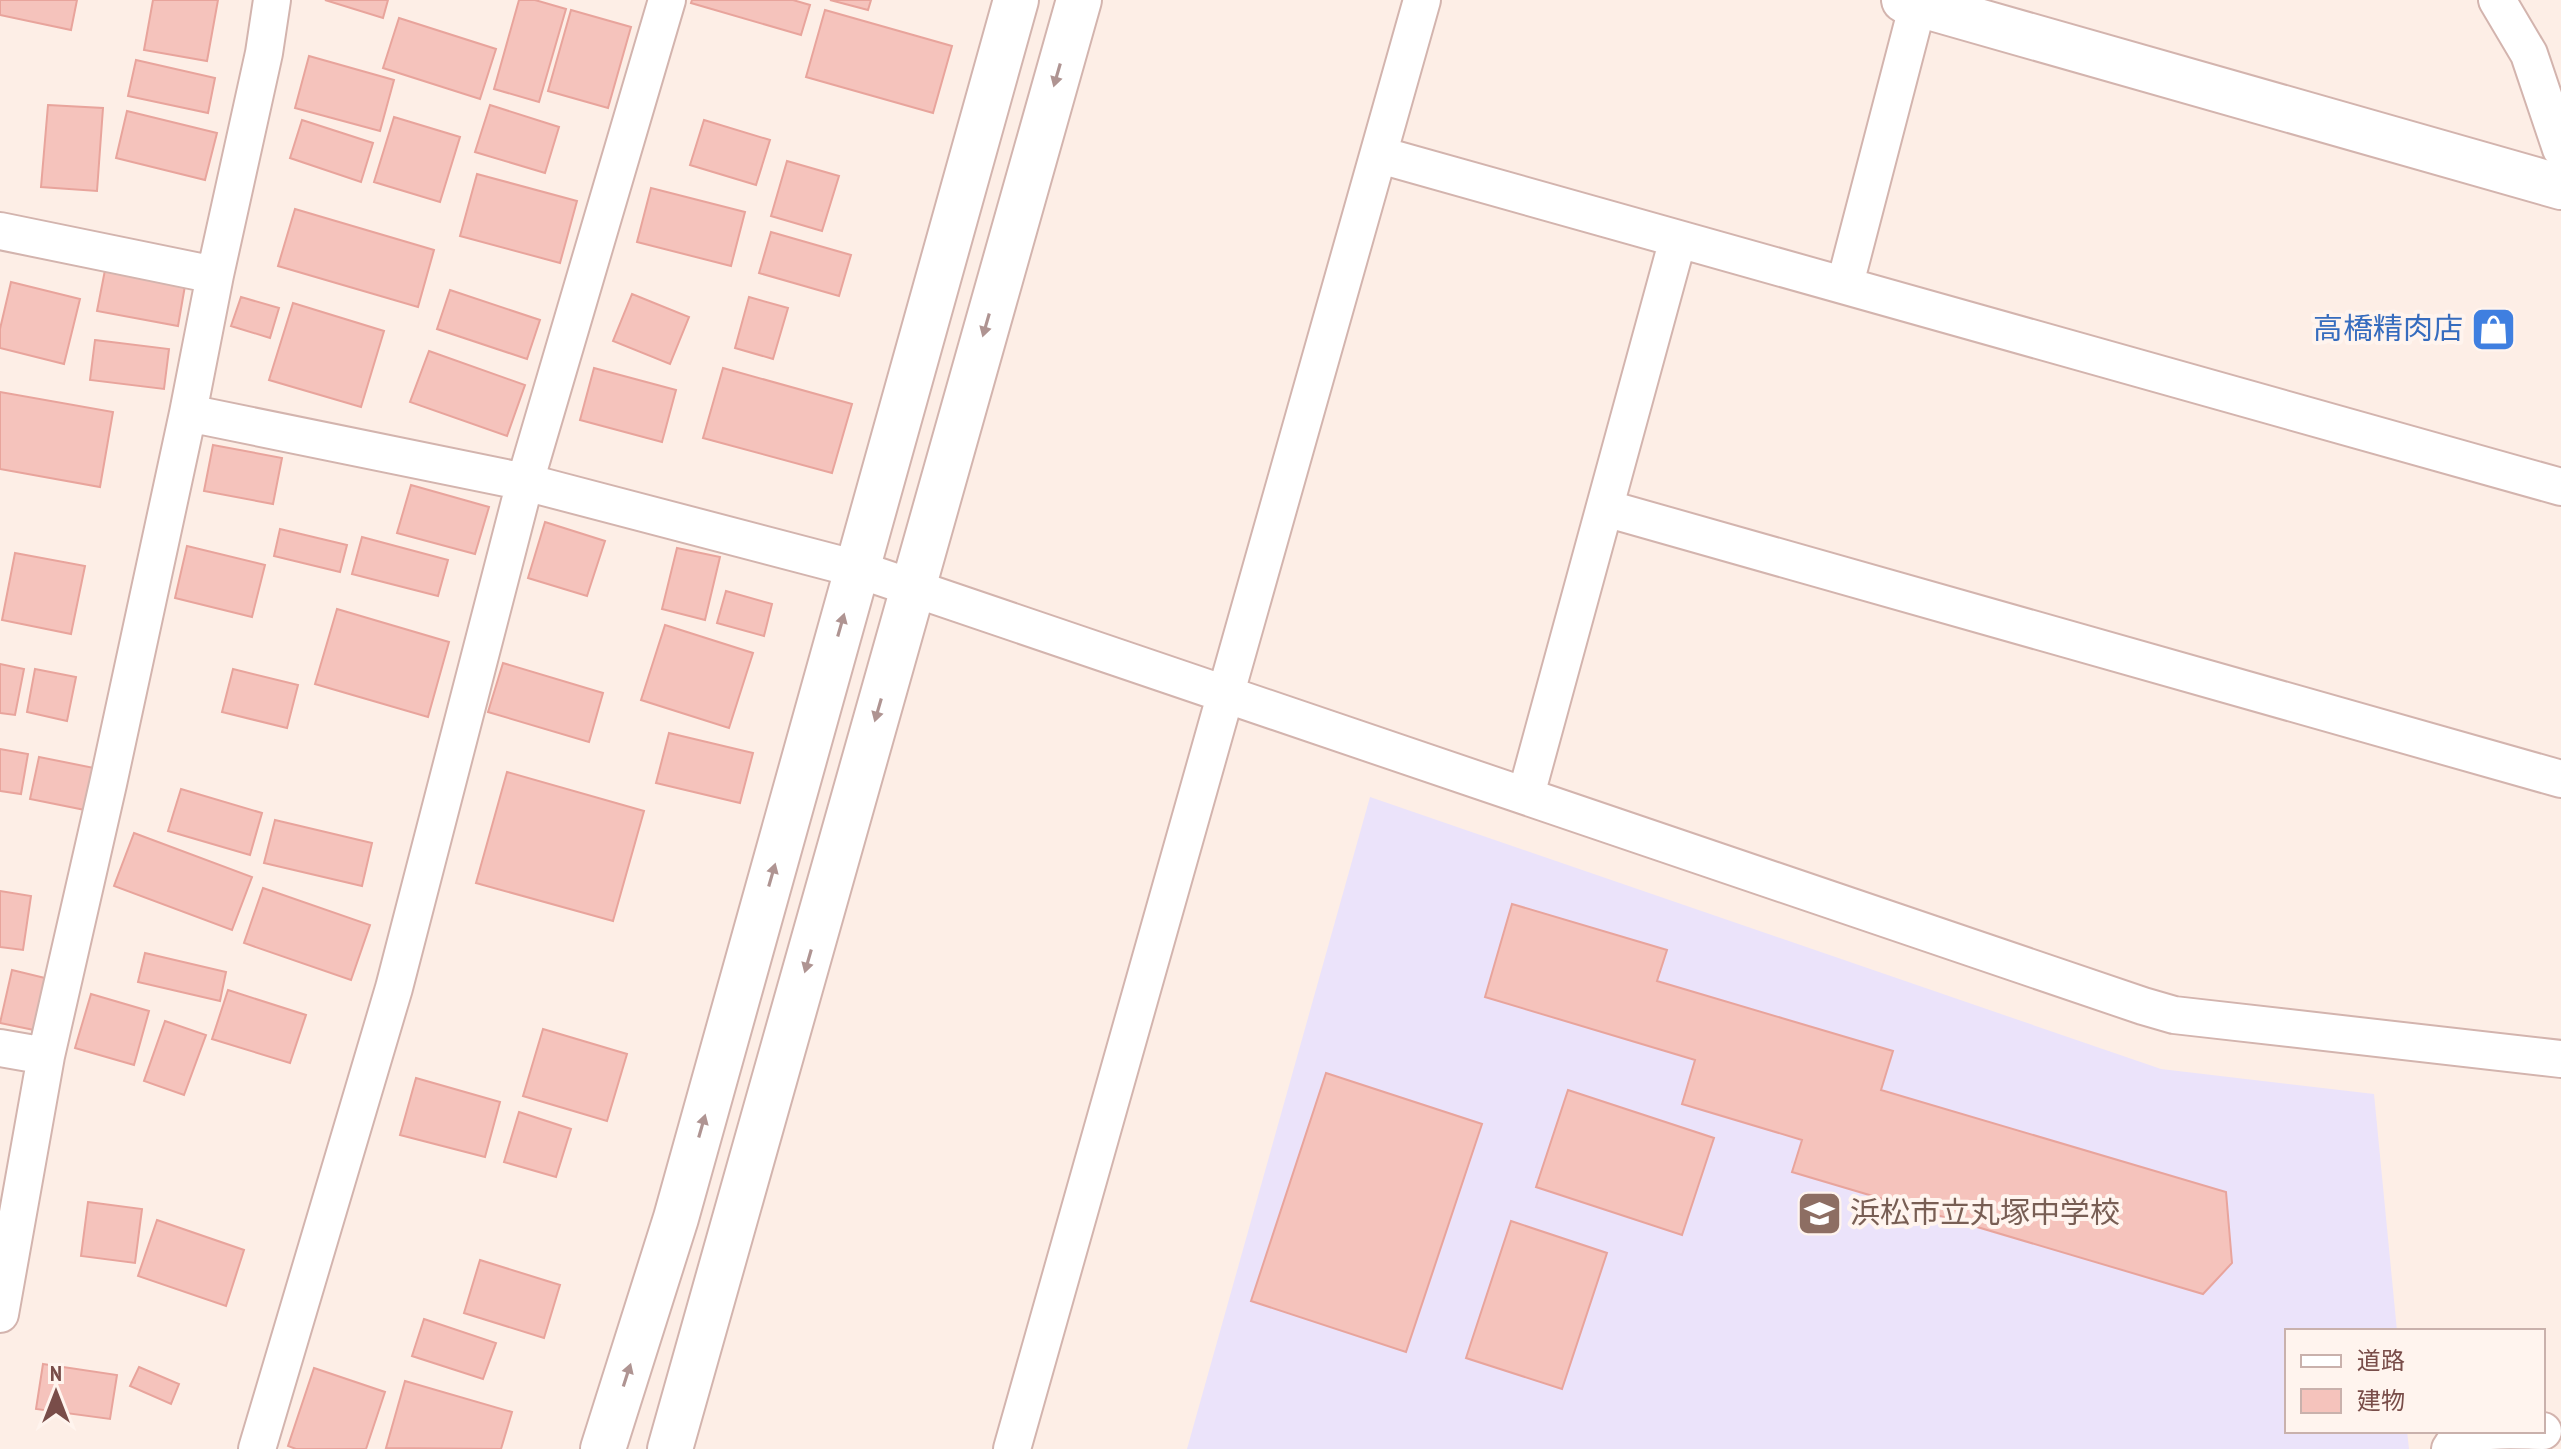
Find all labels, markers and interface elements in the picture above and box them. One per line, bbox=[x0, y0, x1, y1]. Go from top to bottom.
one-way arrow bbox=[1050, 64, 1063, 88]
shop icon: 高橋精肉店 bbox=[2470, 305, 2518, 353]
place label: 高橋精肉店 bbox=[2313, 308, 2463, 347]
one-way arrow bbox=[979, 314, 992, 338]
one-way arrow bbox=[836, 612, 848, 637]
one-way arrow bbox=[871, 698, 883, 723]
one-way arrow bbox=[766, 863, 779, 887]
one-way arrow bbox=[801, 949, 814, 973]
one-way arrow bbox=[696, 1113, 709, 1137]
school or university icon: 浜松市立丸塚中学校 bbox=[1795, 1189, 1843, 1237]
place label: 浜松市立丸塚中学校 bbox=[1850, 1192, 2120, 1231]
legend bbox=[2285, 1329, 2545, 1433]
text: 道路 bbox=[2357, 1345, 2405, 1376]
north arrow bbox=[16, 1353, 96, 1433]
text: N bbox=[50, 1359, 62, 1387]
one-way arrow bbox=[621, 1362, 633, 1386]
text: 建物 bbox=[2357, 1385, 2405, 1416]

